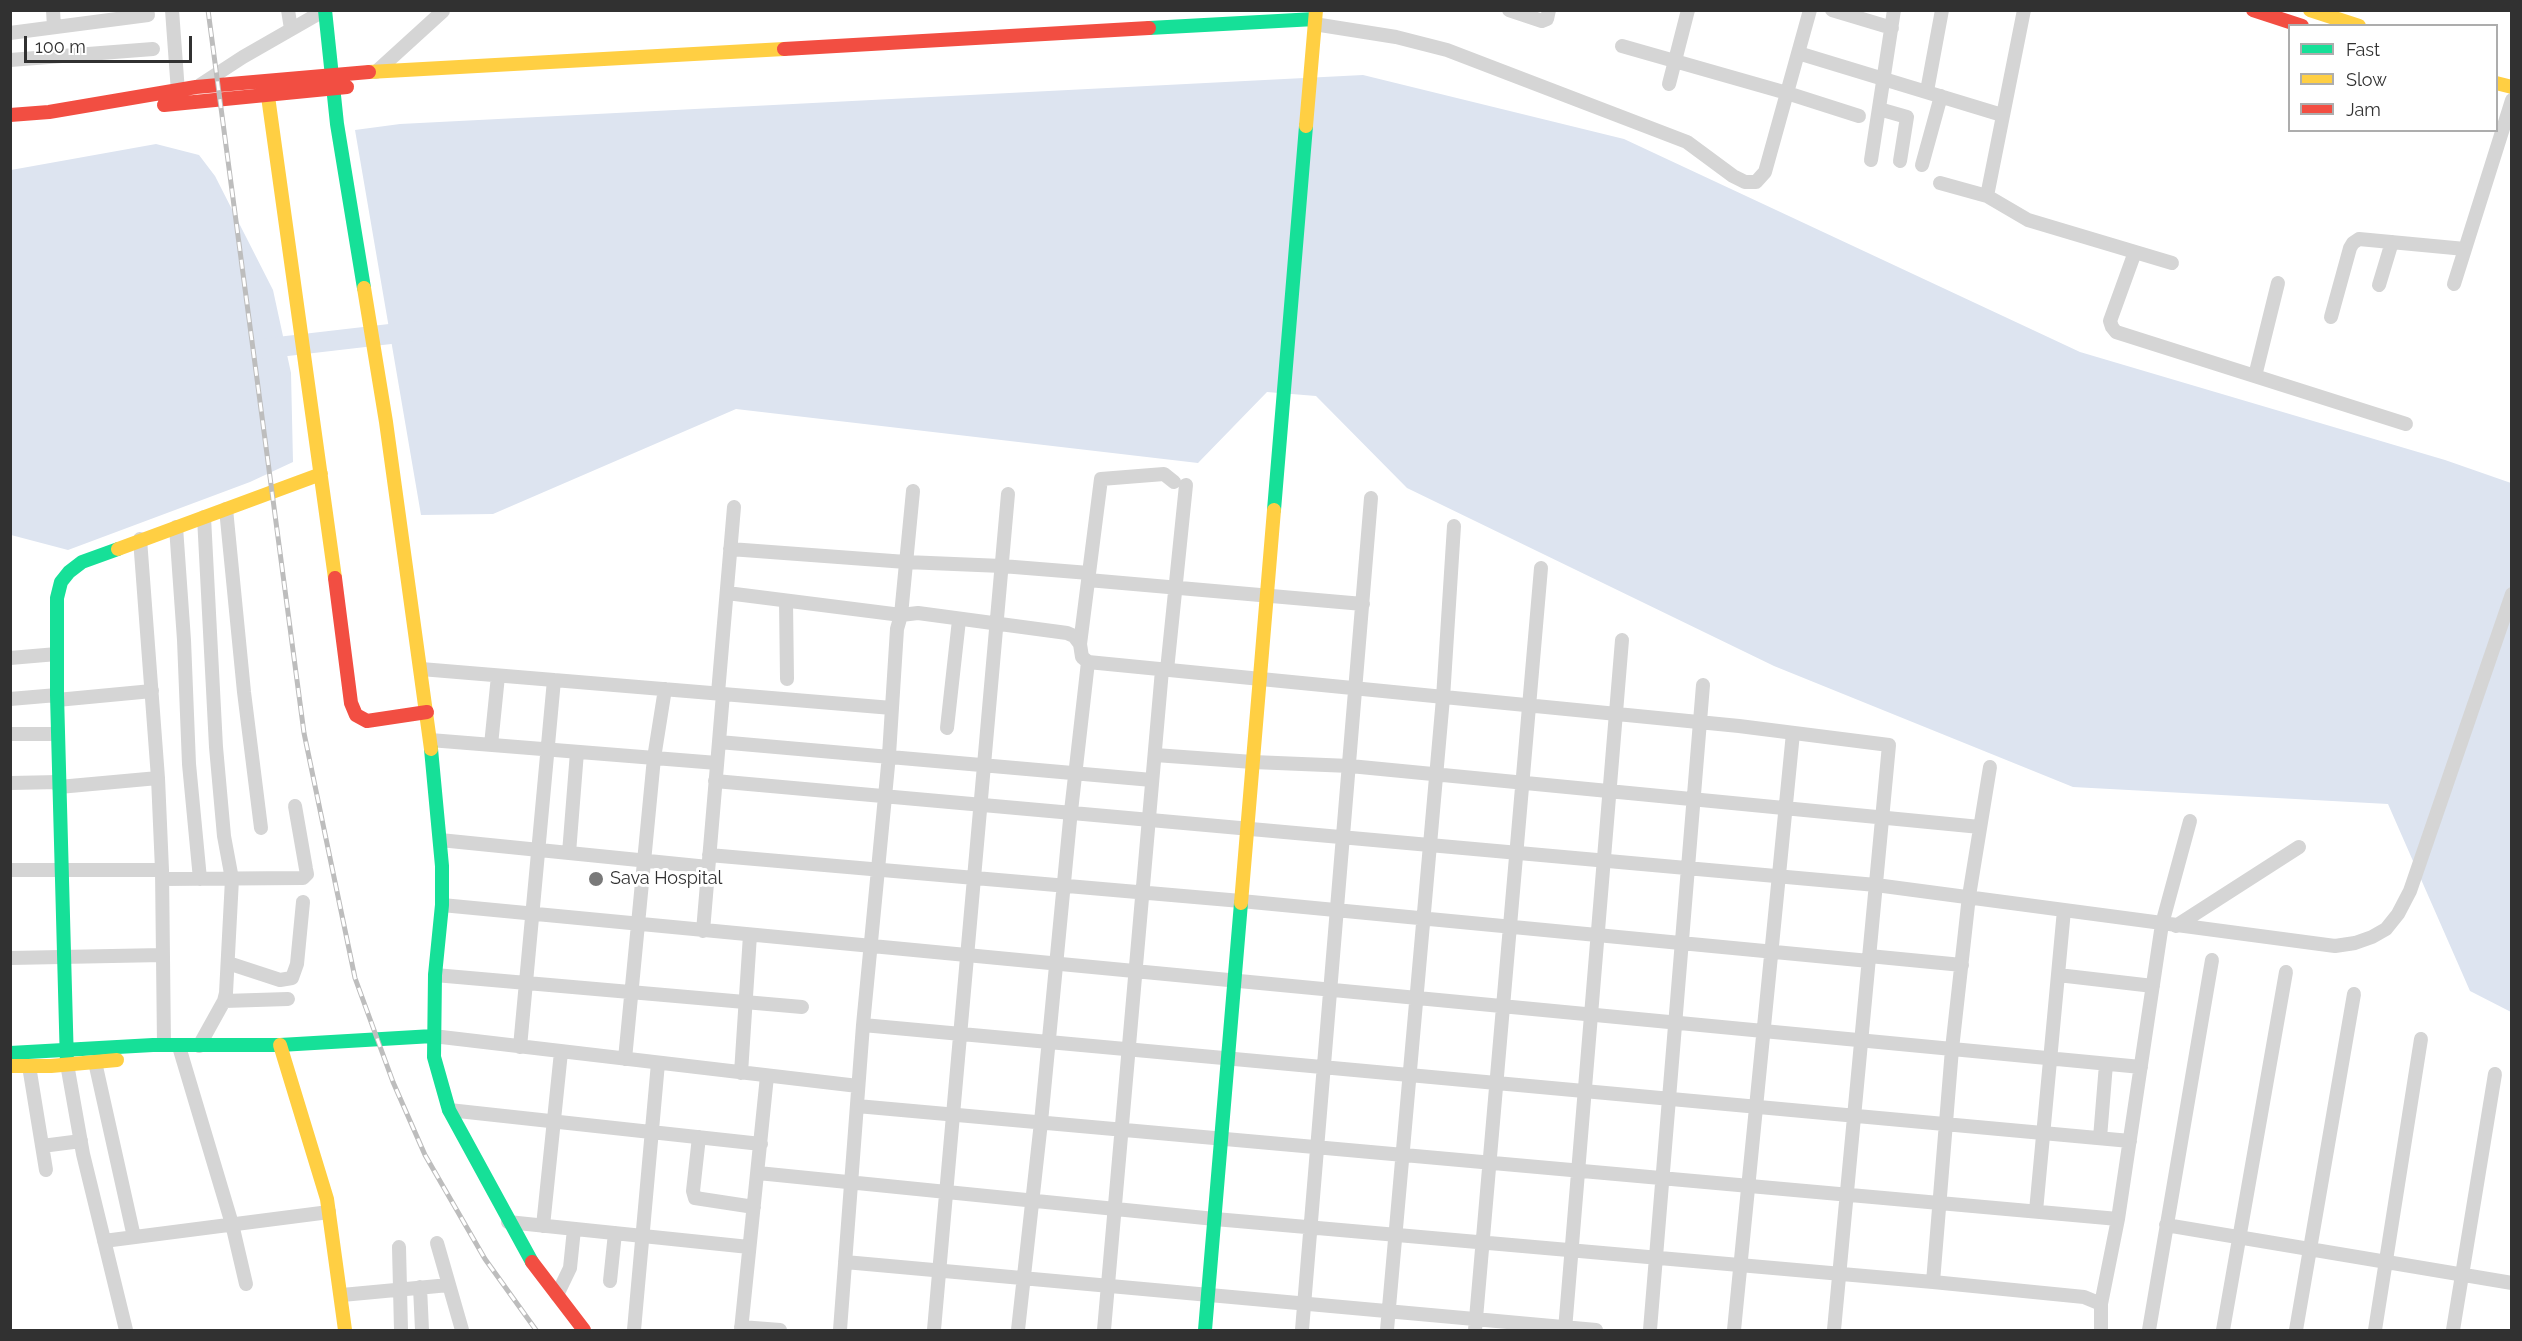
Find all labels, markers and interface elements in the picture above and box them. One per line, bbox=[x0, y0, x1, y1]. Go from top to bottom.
scale bar bbox=[27, 24, 195, 62]
legend bbox=[2288, 24, 2498, 132]
text: 100 m bbox=[35, 36, 86, 57]
text: Fast bbox=[2346, 39, 2380, 60]
text: Slow bbox=[2346, 69, 2387, 90]
text: Jam bbox=[2346, 99, 2381, 120]
place label: Sava Hospital bbox=[610, 868, 723, 890]
marker: Sava Hospital bbox=[587, 870, 605, 888]

